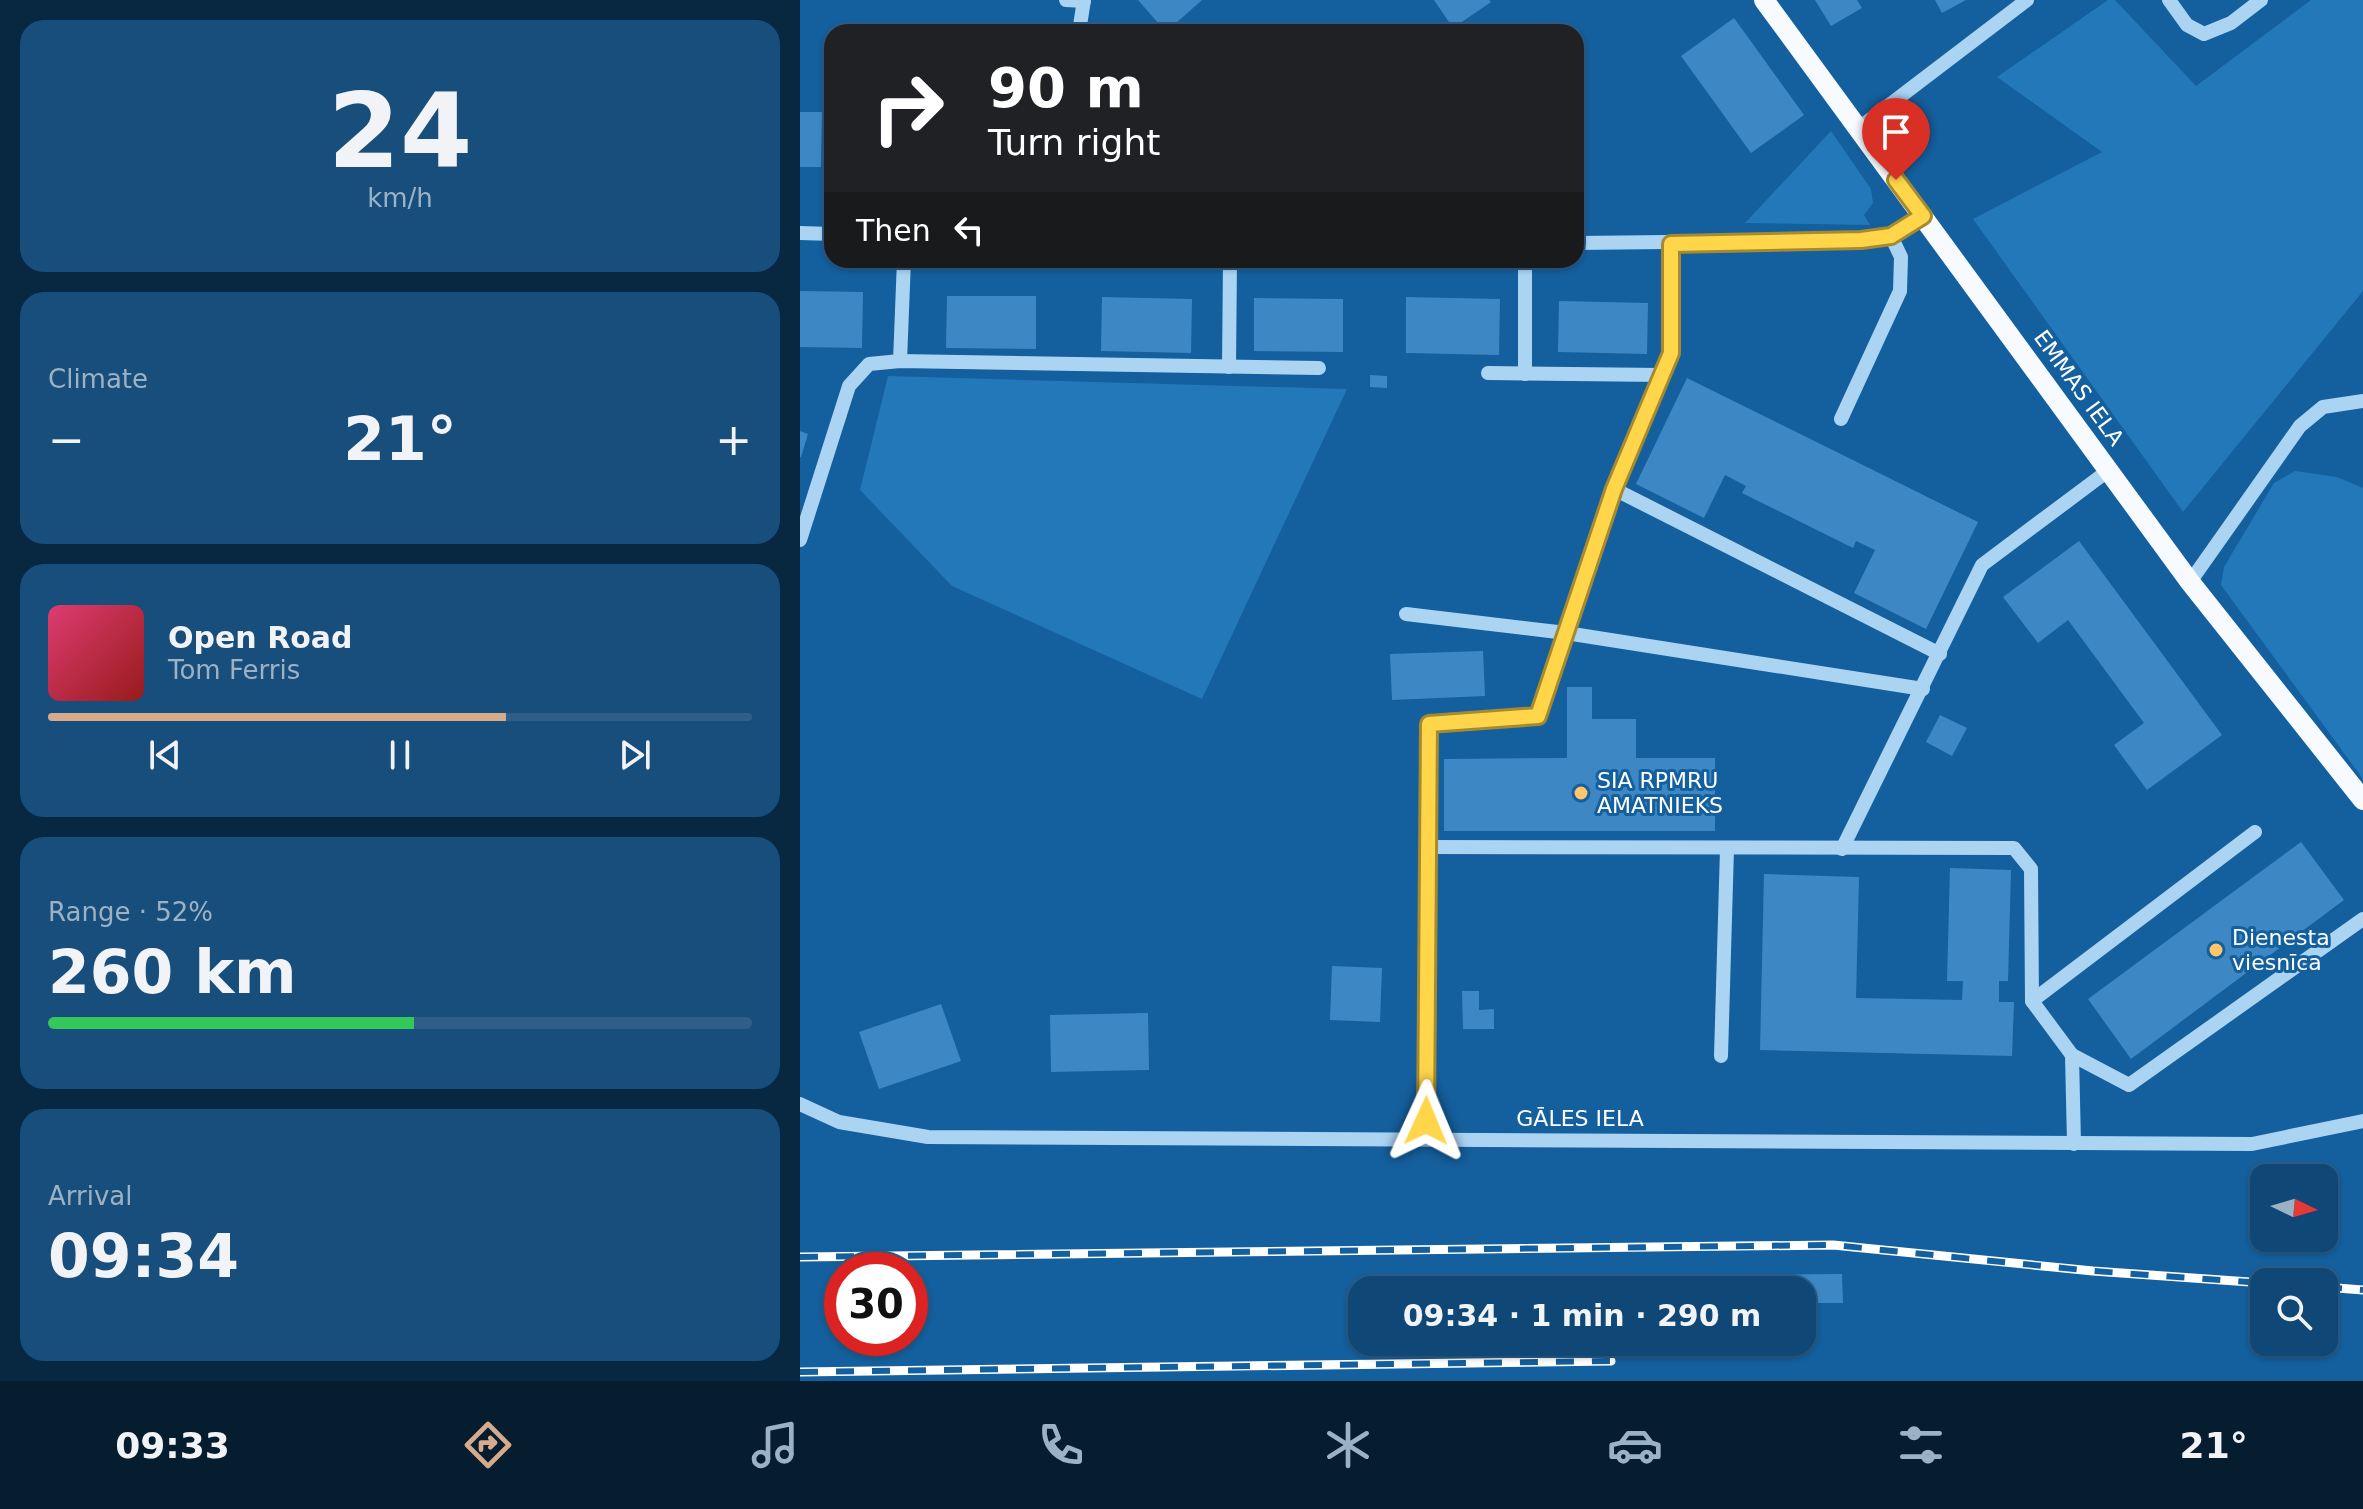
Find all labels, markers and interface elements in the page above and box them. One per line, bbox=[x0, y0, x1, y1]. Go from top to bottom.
text: 90 m bbox=[988, 55, 1144, 120]
icon: right bbox=[856, 56, 960, 160]
text: 24 bbox=[328, 70, 472, 192]
pin bbox=[1862, 98, 1930, 180]
icon: arrive bbox=[1874, 110, 1918, 154]
text: Turn right bbox=[988, 122, 1160, 163]
text: km/h bbox=[367, 183, 433, 213]
icon: left bbox=[947, 208, 991, 252]
text: Then bbox=[856, 213, 931, 248]
street label: EMMAS IELA bbox=[2029, 326, 2129, 450]
text: Climate bbox=[48, 364, 148, 394]
text: 21° bbox=[343, 404, 457, 474]
text: − bbox=[48, 414, 85, 465]
text: + bbox=[715, 414, 752, 465]
text: Open Road bbox=[168, 620, 353, 655]
text: Tom Ferris bbox=[168, 655, 300, 685]
icon: previous bbox=[143, 733, 187, 777]
icon: pause bbox=[378, 733, 422, 777]
icon: next bbox=[613, 733, 657, 777]
place label: SIA RPMRU AMATNIEKS bbox=[1597, 768, 1723, 818]
marker: SIA RPMRU AMATNIEKS bbox=[1572, 784, 1590, 802]
text: Range · 52% bbox=[48, 897, 213, 927]
place label: Dienesta viesnīca bbox=[2232, 925, 2330, 975]
text: 260 km bbox=[48, 937, 297, 1007]
marker: Dienesta viesnīca bbox=[2207, 941, 2225, 959]
position arrow bbox=[1384, 1079, 1468, 1163]
street label: GĀLES IELA bbox=[1516, 1106, 1644, 1131]
north arrow bbox=[2250, 1164, 2338, 1252]
map controls bbox=[2250, 1164, 2338, 1356]
text: Arrival bbox=[48, 1181, 132, 1211]
text: 09:34 bbox=[48, 1221, 239, 1291]
speed limit sign: 30 bbox=[824, 1252, 928, 1356]
button: search bbox=[2250, 1268, 2338, 1356]
text: 09:34 · 1 min · 290 m bbox=[1403, 1298, 1761, 1333]
icon: directions bbox=[460, 1417, 516, 1473]
icon: music bbox=[747, 1417, 803, 1473]
icon: phone bbox=[1033, 1417, 1089, 1473]
icon: climate bbox=[1320, 1417, 1376, 1473]
icon: car bbox=[1607, 1417, 1663, 1473]
icon: filters bbox=[1893, 1417, 1949, 1473]
text: 09:33 bbox=[115, 1425, 230, 1466]
text: 21° bbox=[2180, 1425, 2248, 1466]

